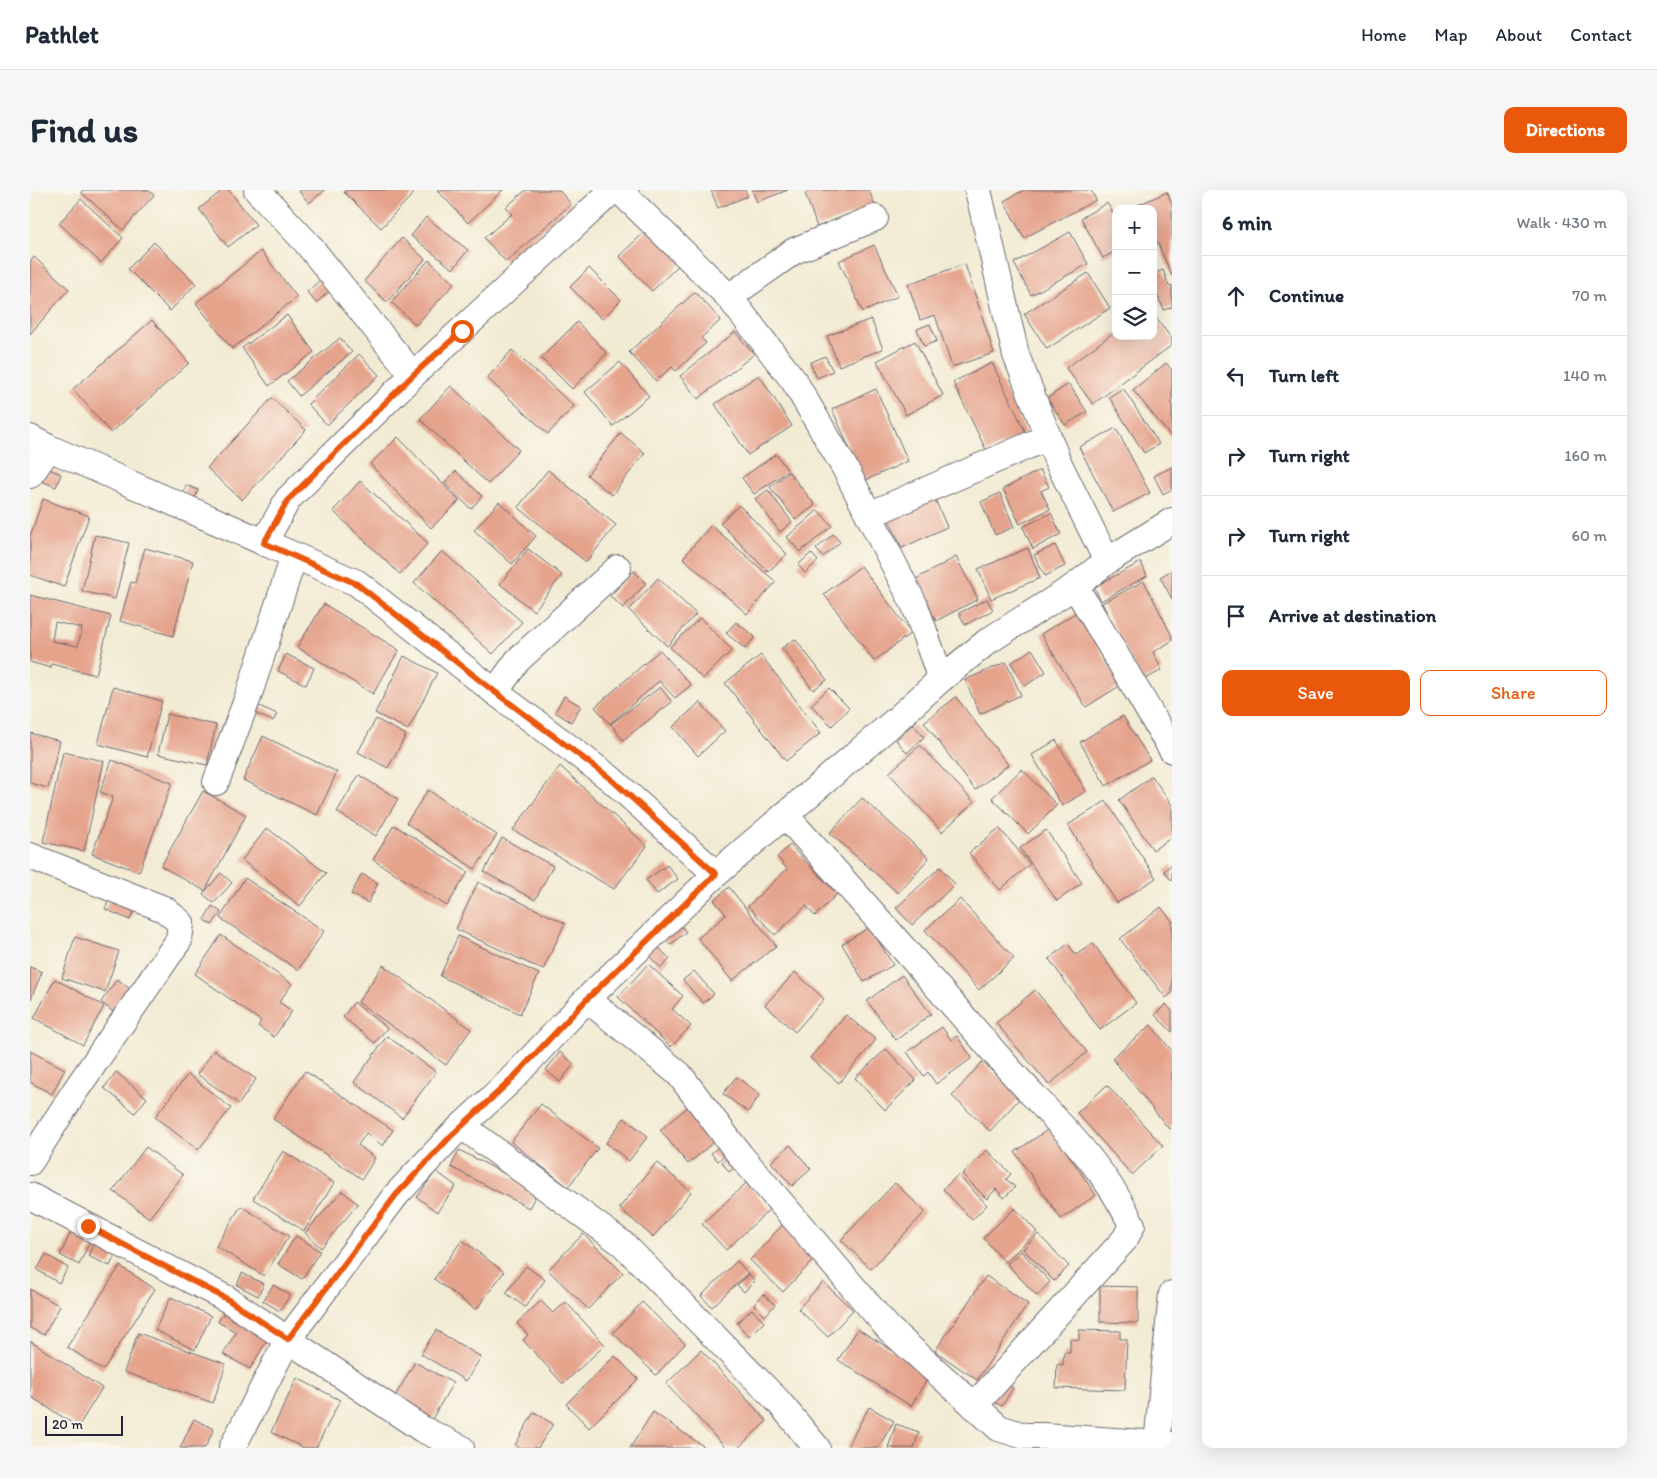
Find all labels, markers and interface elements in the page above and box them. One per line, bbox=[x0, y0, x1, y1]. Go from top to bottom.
text: Pathlet bbox=[25, 20, 99, 49]
text: Home bbox=[1361, 24, 1407, 46]
text: Map bbox=[1435, 24, 1468, 46]
text: About bbox=[1496, 24, 1542, 46]
text: Contact bbox=[1570, 24, 1632, 46]
button: Directions bbox=[1504, 107, 1627, 153]
text: Find us bbox=[30, 109, 138, 151]
map controls bbox=[1112, 205, 1157, 340]
button: + bbox=[1112, 205, 1157, 250]
text: 6 min bbox=[1222, 210, 1272, 235]
text: Walk · 430 m bbox=[1517, 213, 1607, 232]
button: − bbox=[1112, 250, 1157, 295]
icon: ahead bbox=[1222, 282, 1250, 310]
text: Continue bbox=[1269, 284, 1344, 307]
text: 70 m bbox=[1572, 286, 1607, 305]
button: layers bbox=[1112, 295, 1157, 340]
route start bbox=[451, 320, 474, 343]
icon: left bbox=[1222, 362, 1250, 390]
text: Turn left bbox=[1269, 364, 1339, 387]
text: 140 m bbox=[1563, 366, 1607, 385]
icon: right bbox=[1222, 442, 1250, 470]
text: Turn right bbox=[1269, 444, 1350, 467]
text: 160 m bbox=[1564, 446, 1607, 465]
icon: right bbox=[1222, 522, 1250, 550]
text: Turn right bbox=[1269, 524, 1350, 547]
text: 60 m bbox=[1572, 526, 1607, 545]
icon: arrive bbox=[1222, 602, 1250, 630]
text: Arrive at destination bbox=[1269, 604, 1436, 627]
button: Save bbox=[1222, 670, 1410, 716]
button: Share bbox=[1420, 670, 1607, 716]
route end bbox=[77, 1215, 100, 1238]
scale bar bbox=[45, 1413, 122, 1436]
text: 20 m bbox=[52, 1416, 83, 1433]

